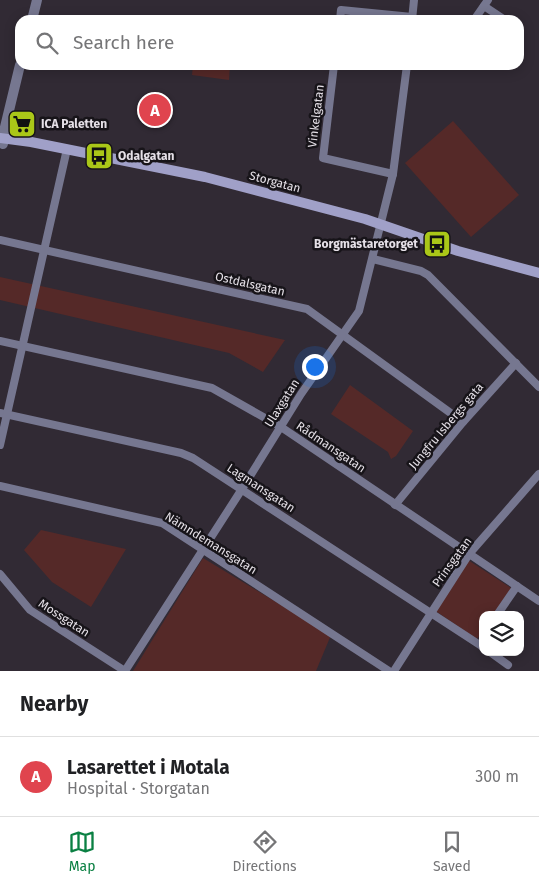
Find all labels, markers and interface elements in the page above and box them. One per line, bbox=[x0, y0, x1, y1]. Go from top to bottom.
search box bbox=[15, 15, 524, 70]
icon: search bbox=[33, 29, 61, 57]
text: Search here bbox=[73, 31, 174, 54]
street label: Vinkelgatan bbox=[305, 84, 327, 148]
pin: A bbox=[139, 91, 171, 129]
supermarket icon: ICA Paletten bbox=[7, 109, 37, 139]
place label: ICA Paletten bbox=[41, 117, 107, 131]
bus stop icon: Odalgatan bbox=[84, 141, 114, 171]
place label: Odalgatan bbox=[118, 149, 174, 163]
street label: Storgatan bbox=[248, 168, 302, 196]
bus stop icon: Borgmästaretorget bbox=[422, 229, 452, 259]
place label: Borgmästaretorget bbox=[314, 237, 418, 251]
street label: Ostdalsgatan bbox=[214, 269, 286, 299]
your location bbox=[302, 354, 328, 380]
street label: Ulaxgatan bbox=[262, 376, 302, 430]
street label: Jungfru Isbergs gata bbox=[406, 380, 486, 472]
street label: Rådmansgatan bbox=[294, 419, 368, 475]
street label: Lagmansgatan bbox=[224, 461, 298, 515]
street label: Nämndemansgatan bbox=[163, 509, 259, 577]
street label: Prinsgatan bbox=[429, 535, 475, 589]
street label: Mossgatan bbox=[36, 596, 92, 640]
map controls bbox=[479, 611, 524, 656]
button: layers bbox=[479, 611, 524, 656]
text: Nearby bbox=[20, 691, 88, 717]
text: Lasarettet i Motala bbox=[67, 756, 230, 779]
text: A bbox=[31, 767, 41, 786]
text: 300 m bbox=[475, 767, 519, 786]
text: Hospital · Storgatan bbox=[67, 779, 210, 798]
tab: Map bbox=[68, 828, 96, 875]
tab: Directions bbox=[232, 828, 297, 875]
tab: Saved bbox=[433, 828, 471, 875]

